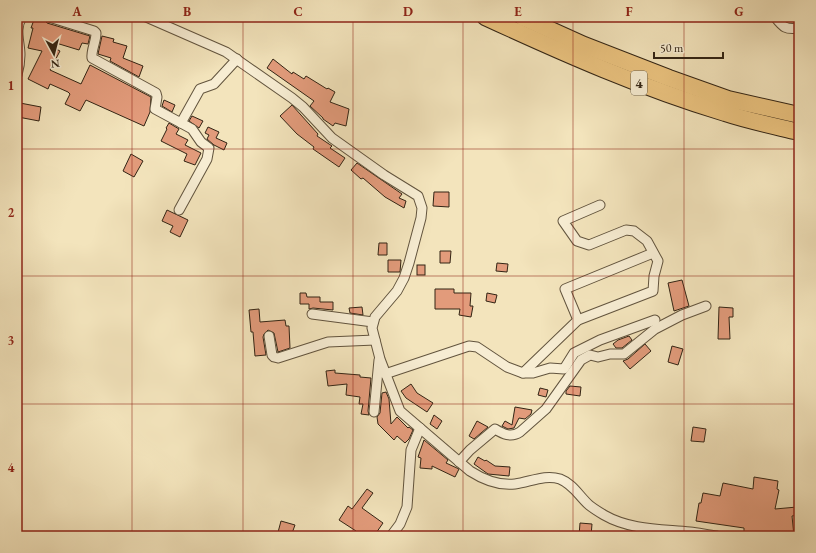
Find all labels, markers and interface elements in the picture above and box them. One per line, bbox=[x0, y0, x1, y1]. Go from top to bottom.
text: A bbox=[71, 3, 82, 20]
text: B bbox=[183, 3, 191, 20]
text: C bbox=[293, 3, 303, 20]
text: D bbox=[403, 3, 413, 20]
text: E bbox=[514, 3, 522, 20]
text: F bbox=[625, 3, 633, 20]
text: G bbox=[734, 3, 744, 20]
north arrow bbox=[34, 34, 74, 74]
scale bar bbox=[654, 34, 723, 60]
text: 50 m bbox=[660, 40, 684, 56]
text: N bbox=[50, 56, 60, 71]
road number: 4 bbox=[631, 71, 647, 95]
text: 1 bbox=[8, 77, 15, 94]
text: 2 bbox=[8, 204, 15, 221]
text: 3 bbox=[8, 332, 15, 349]
text: 4 bbox=[8, 459, 15, 476]

